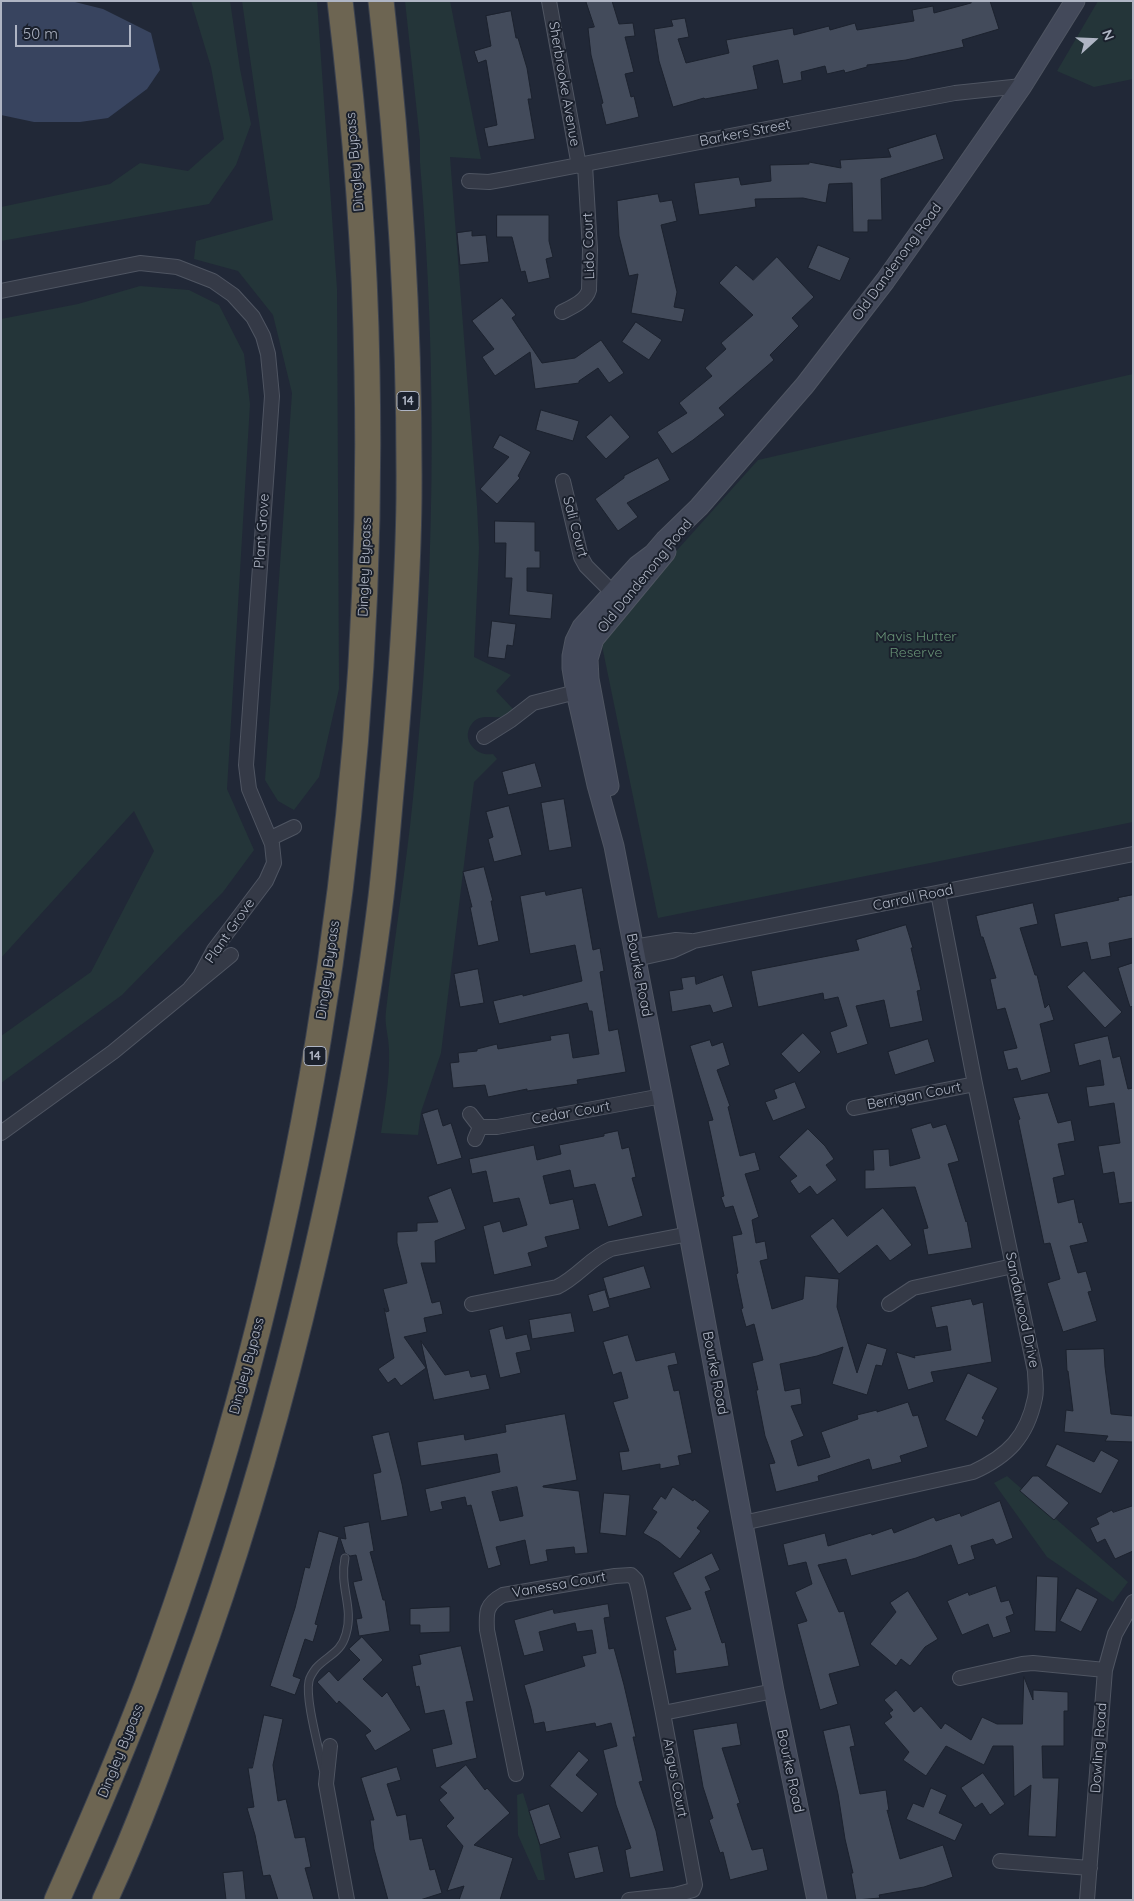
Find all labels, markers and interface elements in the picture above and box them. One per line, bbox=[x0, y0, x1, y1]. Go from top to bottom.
scale bar bbox=[18, 15, 134, 47]
north arrow bbox=[1069, 15, 1119, 65]
street label: Sherbrooke Avenue bbox=[545, 20, 583, 148]
text: 50 m bbox=[23, 24, 58, 43]
text: N bbox=[1098, 27, 1118, 43]
street label: Dingley Bypass bbox=[342, 112, 368, 212]
street label: Barkers Street bbox=[698, 116, 792, 150]
street label: Old Dandenong Road bbox=[849, 200, 945, 324]
street label: Lido Court bbox=[579, 212, 599, 280]
road number: 14 bbox=[397, 392, 419, 411]
street label: Plant Grove bbox=[251, 493, 273, 569]
street label: Sali Court bbox=[559, 495, 591, 559]
street label: Old Dandenong Road bbox=[594, 516, 696, 636]
street label: Dingley Bypass bbox=[355, 517, 375, 617]
park label: Mavis Hutter Reserve bbox=[875, 629, 957, 662]
street label: Carroll Road bbox=[871, 881, 955, 915]
street label: Plant Grove bbox=[202, 895, 258, 967]
street label: Dingley Bypass bbox=[313, 919, 343, 1021]
street label: Bourke Road bbox=[623, 932, 655, 1018]
road number: 14 bbox=[304, 1046, 326, 1066]
street label: Berrigan Court bbox=[866, 1079, 962, 1113]
street label: Cedar Court bbox=[531, 1098, 611, 1128]
street label: Sandalwood Drive bbox=[1002, 1251, 1042, 1369]
street label: Dingley Bypass bbox=[226, 1316, 268, 1416]
street label: Bourke Road bbox=[699, 1330, 731, 1416]
street label: Vanessa Court bbox=[511, 1568, 607, 1602]
street label: Dingley Bypass bbox=[95, 1702, 147, 1800]
street label: Dowling Road bbox=[1087, 1702, 1111, 1794]
street label: Bourke Road bbox=[773, 1728, 807, 1814]
street label: Angus Court bbox=[659, 1737, 691, 1819]

